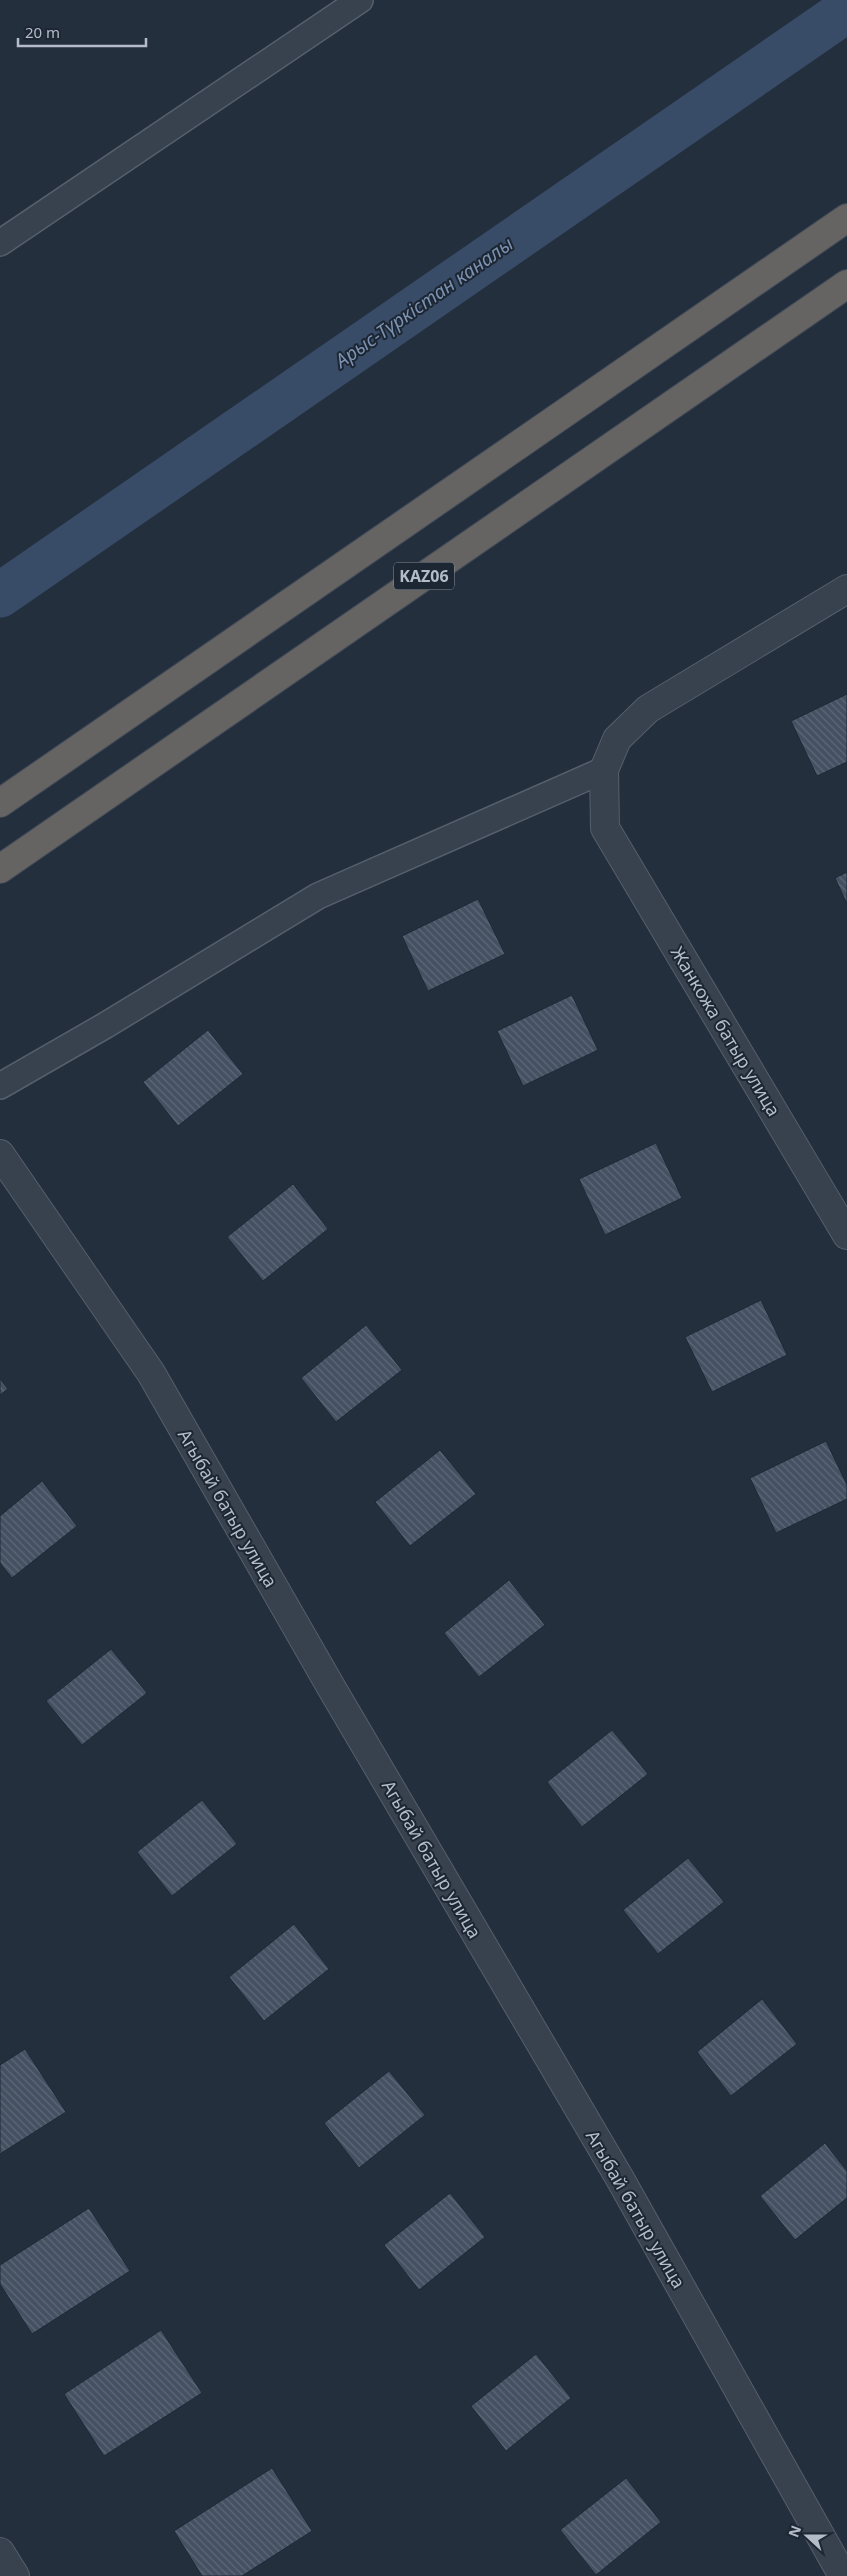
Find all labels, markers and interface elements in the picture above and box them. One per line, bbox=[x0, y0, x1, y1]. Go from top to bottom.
scale bar bbox=[18, 15, 145, 47]
text: 20 m bbox=[25, 22, 60, 42]
water label: Арыс-Түркістан каналы bbox=[328, 231, 518, 375]
road number: KАZ06 bbox=[394, 562, 454, 590]
street label: Жанкожа батыр улица bbox=[666, 942, 786, 1120]
street label: Агыбай батыр улица bbox=[173, 1425, 283, 1591]
street label: Агыбай батыр улица bbox=[377, 1776, 487, 1942]
street label: Агыбай батыр улица bbox=[581, 2126, 691, 2292]
north arrow bbox=[782, 2511, 832, 2561]
text: N bbox=[783, 2522, 805, 2540]

